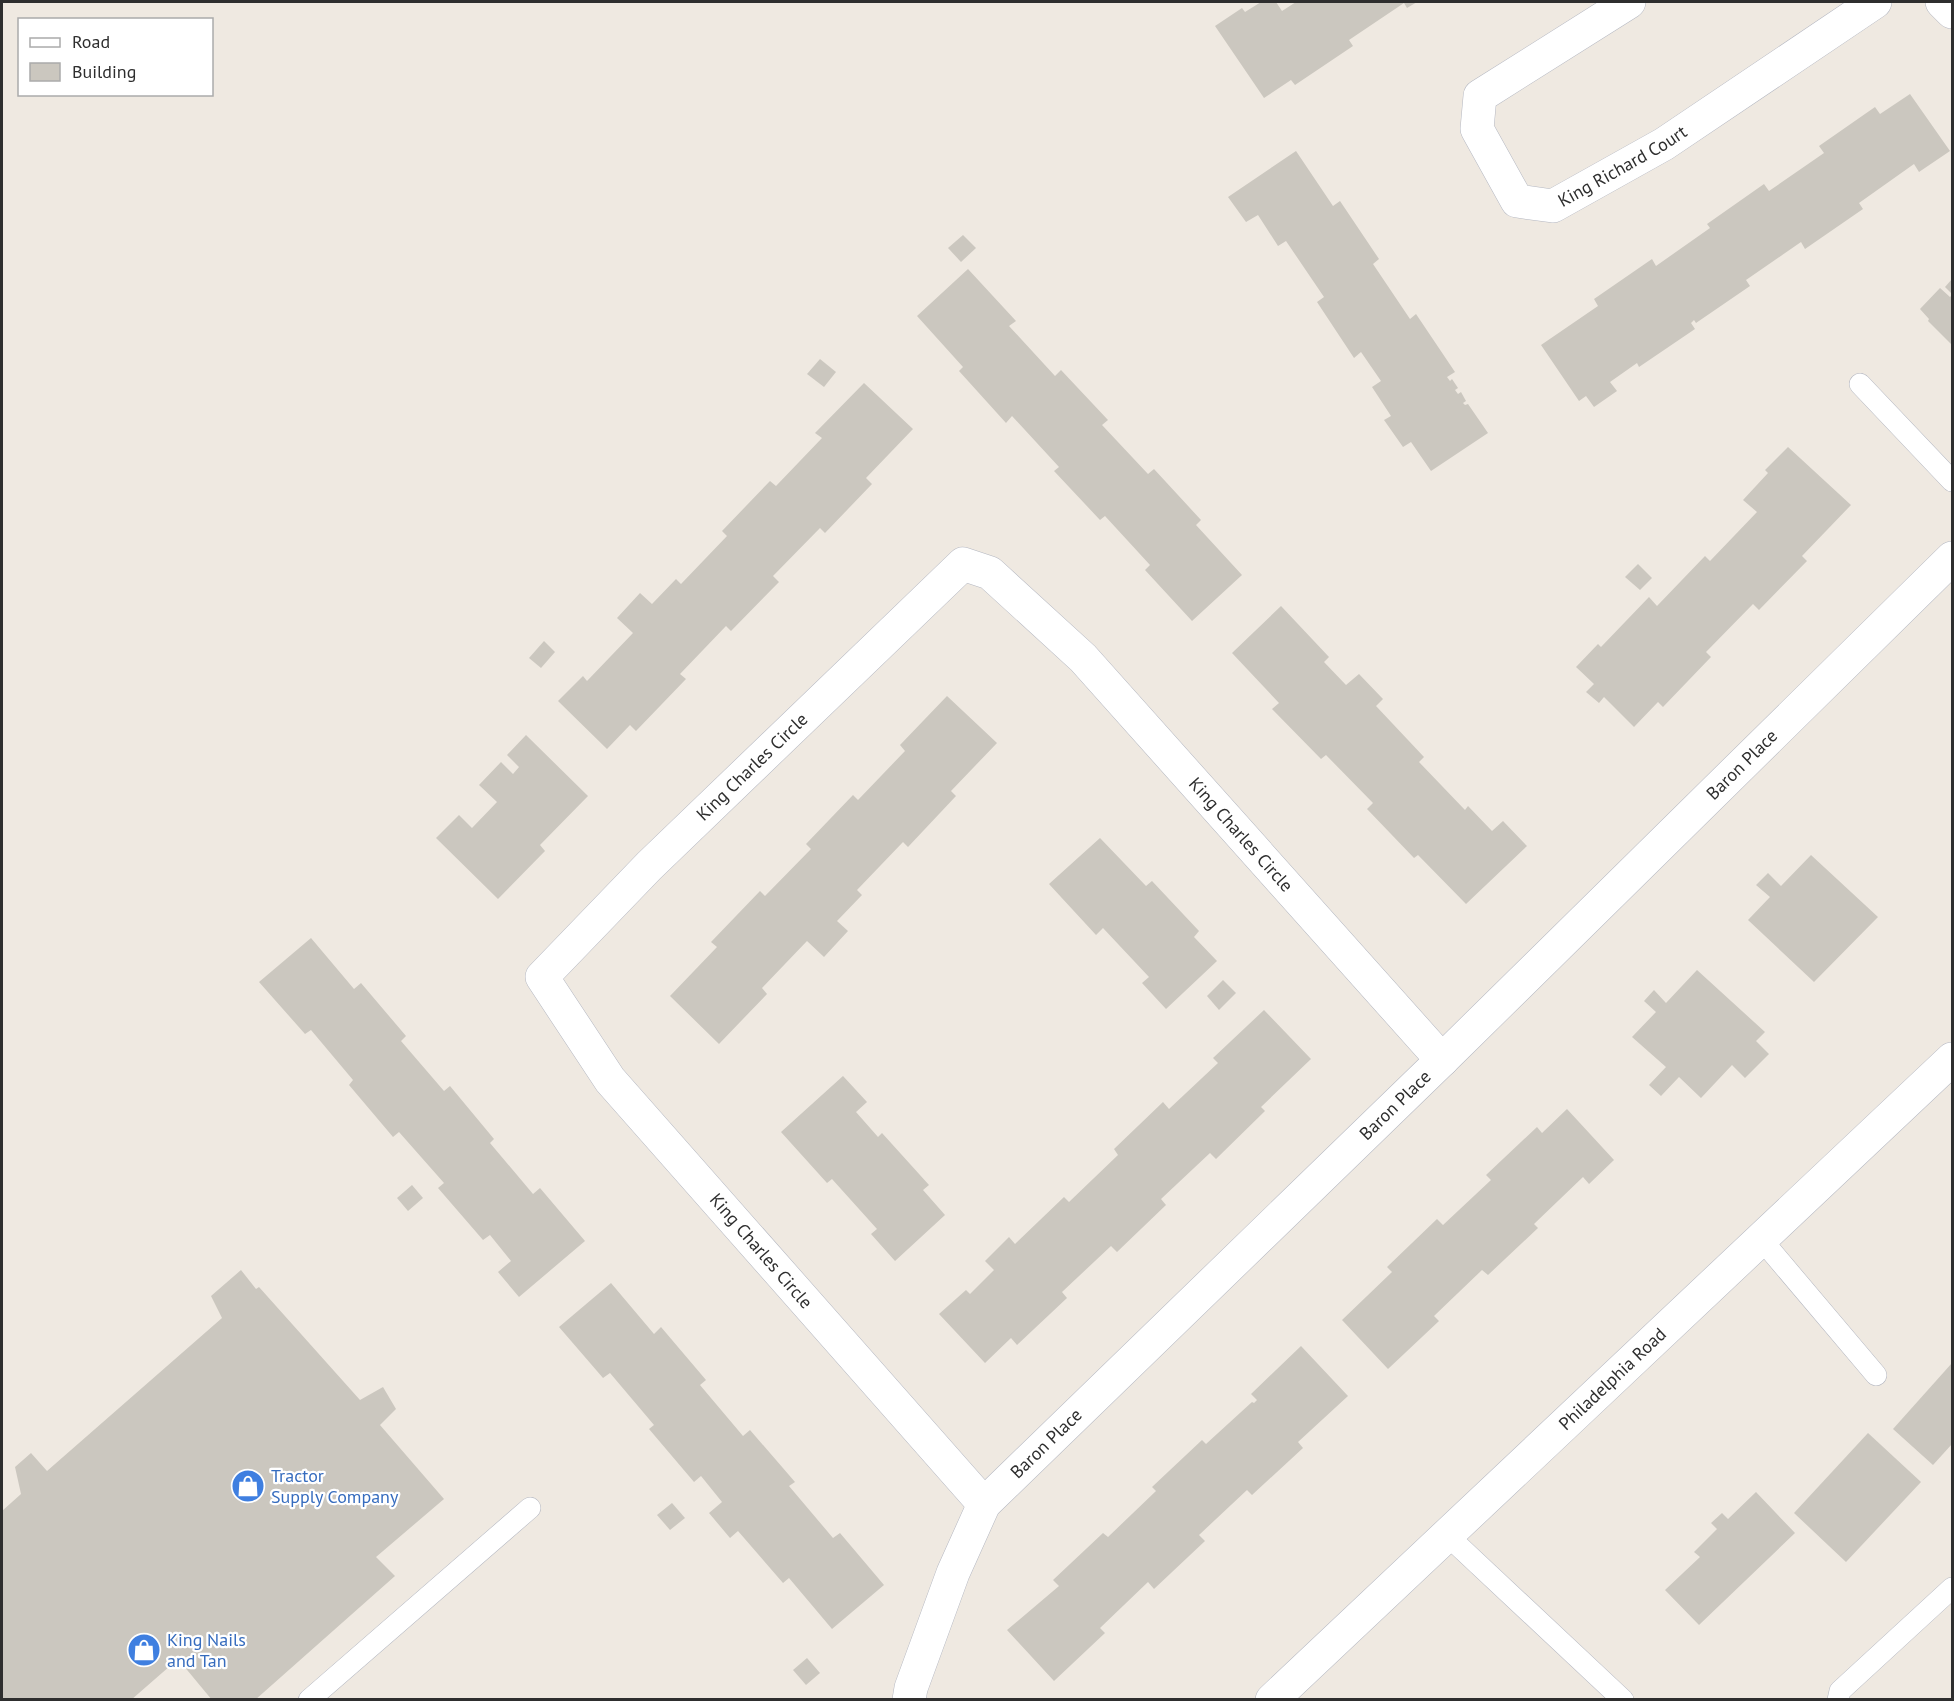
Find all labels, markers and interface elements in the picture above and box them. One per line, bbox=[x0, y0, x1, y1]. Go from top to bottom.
legend bbox=[18, 18, 213, 96]
text: Road bbox=[72, 30, 110, 53]
text: Building bbox=[72, 60, 136, 83]
street label: King Richard Court bbox=[1554, 120, 1691, 212]
street label: King Charles Circle bbox=[691, 708, 812, 825]
street label: Baron Place bbox=[1701, 724, 1782, 805]
street label: King Charles Circle bbox=[1184, 772, 1298, 896]
street label: Baron Place bbox=[1354, 1065, 1436, 1145]
street label: King Charles Circle bbox=[705, 1188, 818, 1313]
street label: Philadelphia Road bbox=[1554, 1322, 1671, 1435]
street label: Baron Place bbox=[1005, 1403, 1087, 1483]
place label: Tractor Supply Company bbox=[271, 1464, 399, 1508]
shop icon: Tractor Supply Company bbox=[230, 1468, 266, 1504]
place label: King Nails and Tan bbox=[167, 1628, 246, 1672]
shop icon: King Nails and Tan bbox=[126, 1632, 162, 1668]

